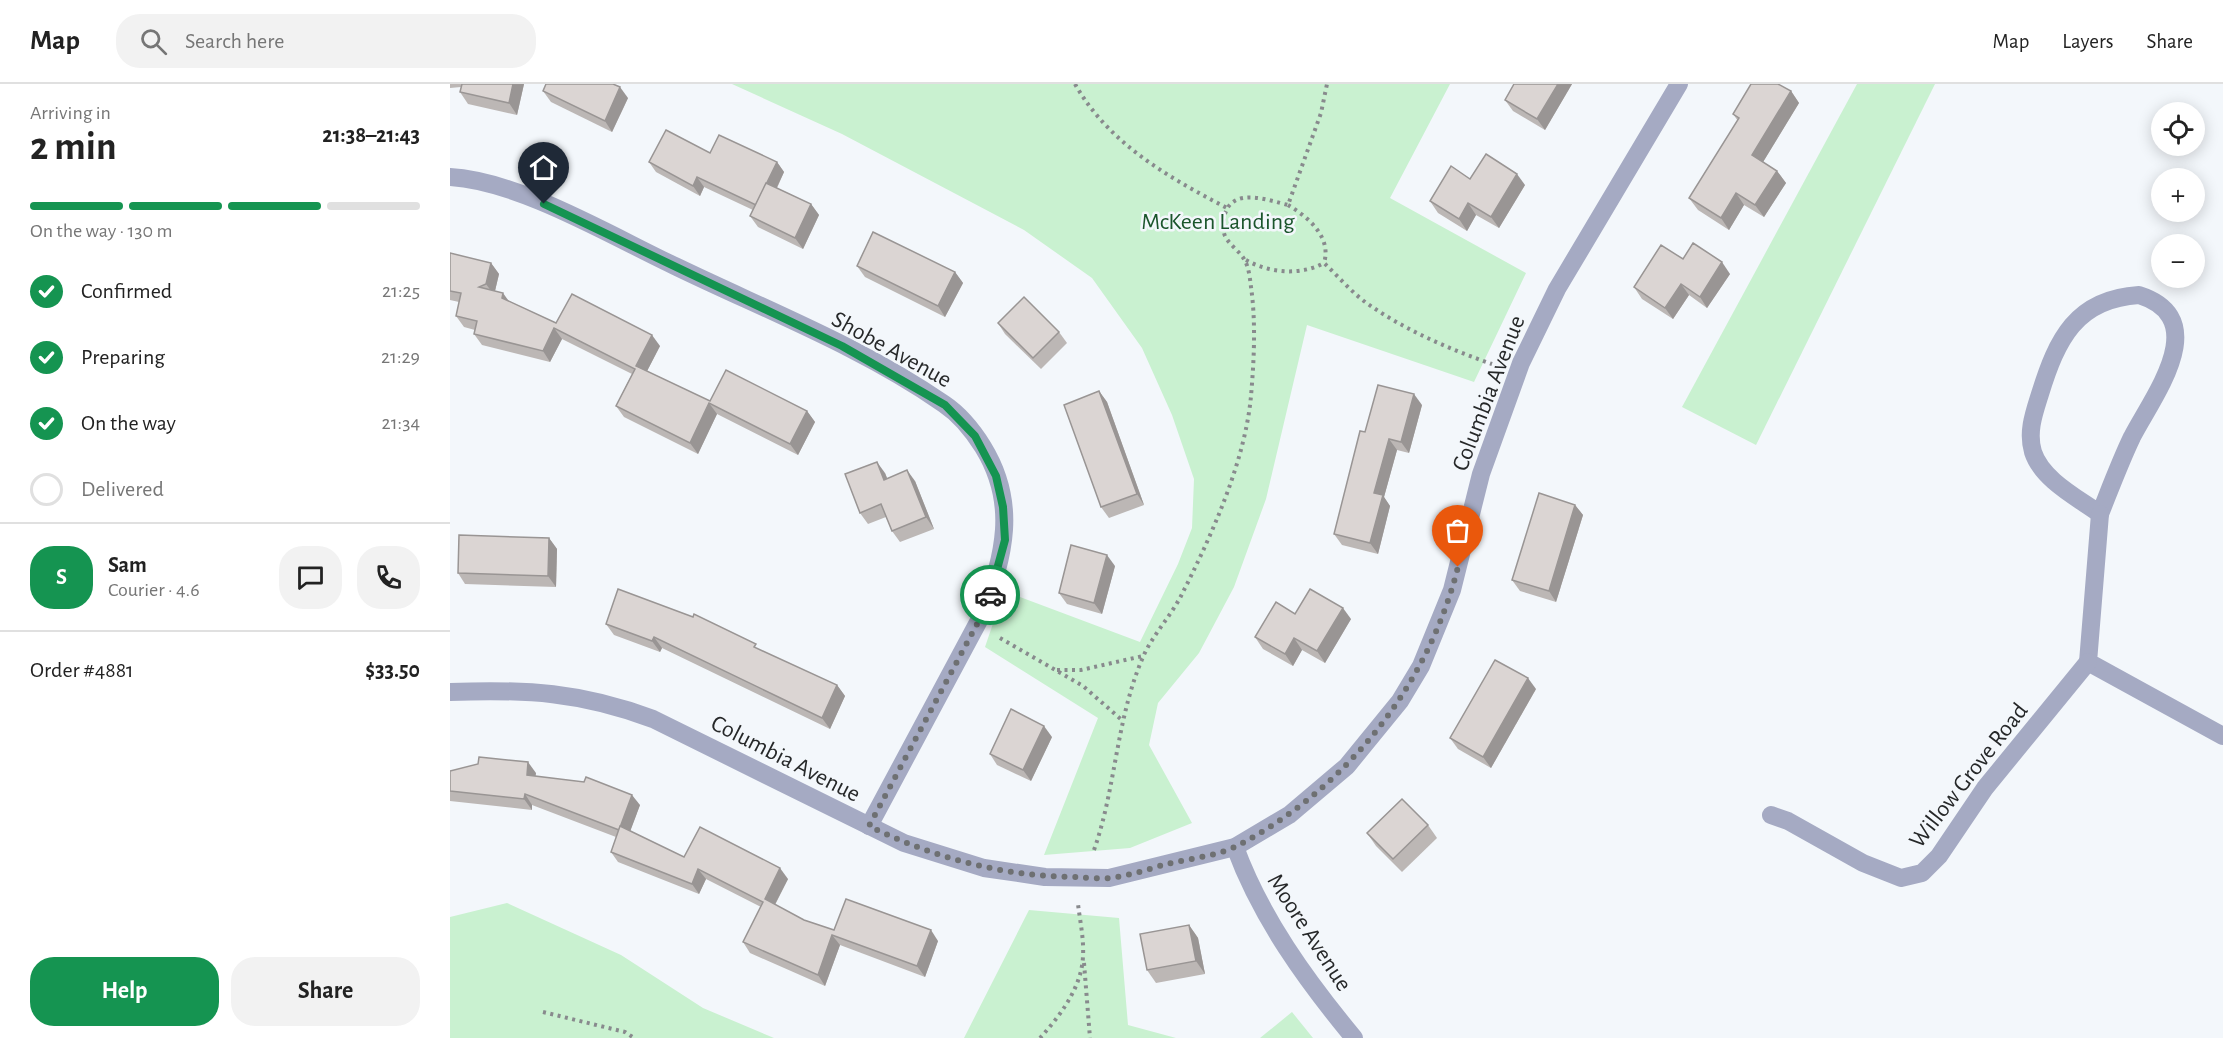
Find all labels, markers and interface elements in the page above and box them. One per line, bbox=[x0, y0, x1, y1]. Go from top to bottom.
search box bbox=[116, 14, 536, 68]
icon: search bbox=[137, 25, 170, 58]
text: Map bbox=[30, 27, 80, 55]
text: Search here bbox=[185, 30, 284, 52]
text: Map bbox=[1993, 31, 2029, 52]
text: Layers bbox=[2062, 31, 2113, 52]
text: Share bbox=[2146, 31, 2193, 52]
map controls bbox=[2151, 102, 2205, 288]
button: locate bbox=[2151, 102, 2205, 156]
text: Arriving in bbox=[30, 103, 111, 123]
text: 21:38–21:43 bbox=[322, 124, 420, 146]
text: 2 min bbox=[30, 128, 117, 167]
pin bbox=[518, 142, 569, 204]
icon: home bbox=[527, 151, 560, 184]
button: + bbox=[2151, 168, 2205, 222]
park label: McKeen Landing bbox=[1141, 210, 1295, 234]
text: On the way · 130 m bbox=[30, 221, 172, 241]
button: − bbox=[2151, 234, 2205, 288]
icon: check bbox=[30, 275, 63, 308]
text: Confirmed bbox=[81, 280, 172, 302]
text: 21:25 bbox=[382, 281, 420, 301]
street label: Shobe Avenue bbox=[828, 307, 955, 393]
street label: Columbia Avenue bbox=[1448, 312, 1530, 474]
icon: check bbox=[30, 341, 63, 374]
text: Preparing bbox=[81, 346, 165, 368]
text: 21:29 bbox=[381, 347, 420, 367]
icon: check bbox=[30, 407, 63, 440]
text: On the way bbox=[81, 412, 176, 434]
text: 21:34 bbox=[382, 413, 420, 433]
text: Delivered bbox=[81, 478, 164, 500]
pin bbox=[1432, 505, 1483, 567]
icon: bag bbox=[1441, 514, 1474, 547]
button: chat bbox=[279, 546, 342, 609]
button: phone bbox=[357, 546, 420, 609]
text: Sam bbox=[108, 554, 147, 576]
courier bbox=[960, 565, 1020, 625]
text: S bbox=[56, 566, 67, 588]
icon: car bbox=[974, 579, 1007, 612]
text: Courier · 4.6 bbox=[108, 580, 200, 600]
text: Order #4881 bbox=[30, 659, 134, 681]
text: $33.50 bbox=[365, 659, 420, 681]
street label: Willow Grove Road bbox=[1905, 699, 2033, 852]
street label: Columbia Avenue bbox=[707, 711, 864, 807]
street label: Moore Avenue bbox=[1262, 870, 1356, 995]
button: Help bbox=[30, 957, 219, 1026]
button: Share bbox=[231, 957, 420, 1026]

